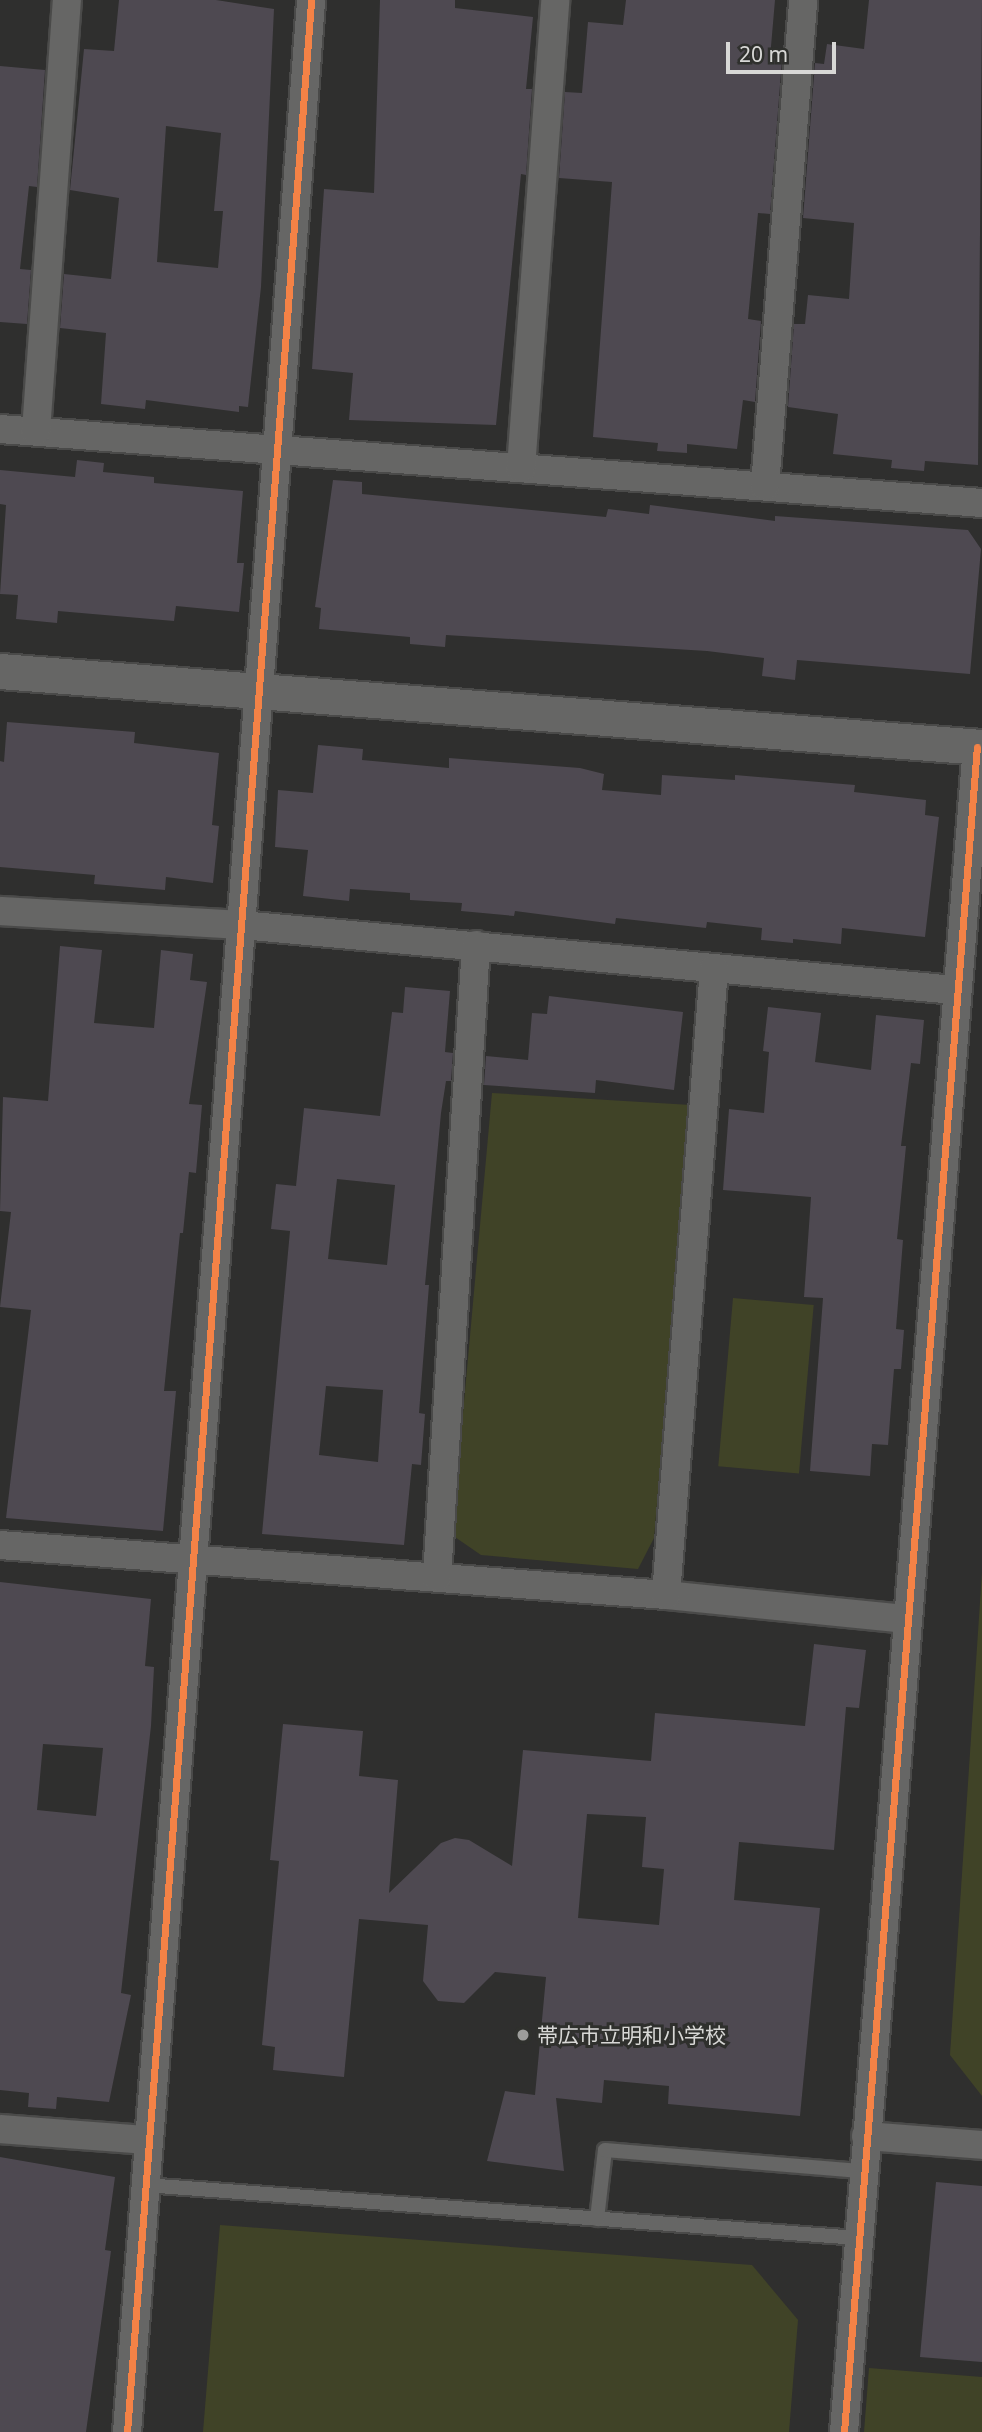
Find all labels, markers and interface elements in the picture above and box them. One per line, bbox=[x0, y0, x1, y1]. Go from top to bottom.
scale bar bbox=[730, 28, 840, 72]
text: 20 m bbox=[739, 40, 788, 68]
place label: 帯広市立明和小学校 bbox=[537, 2022, 726, 2048]
marker: 帯広市立明和小学校 bbox=[515, 2027, 531, 2043]

